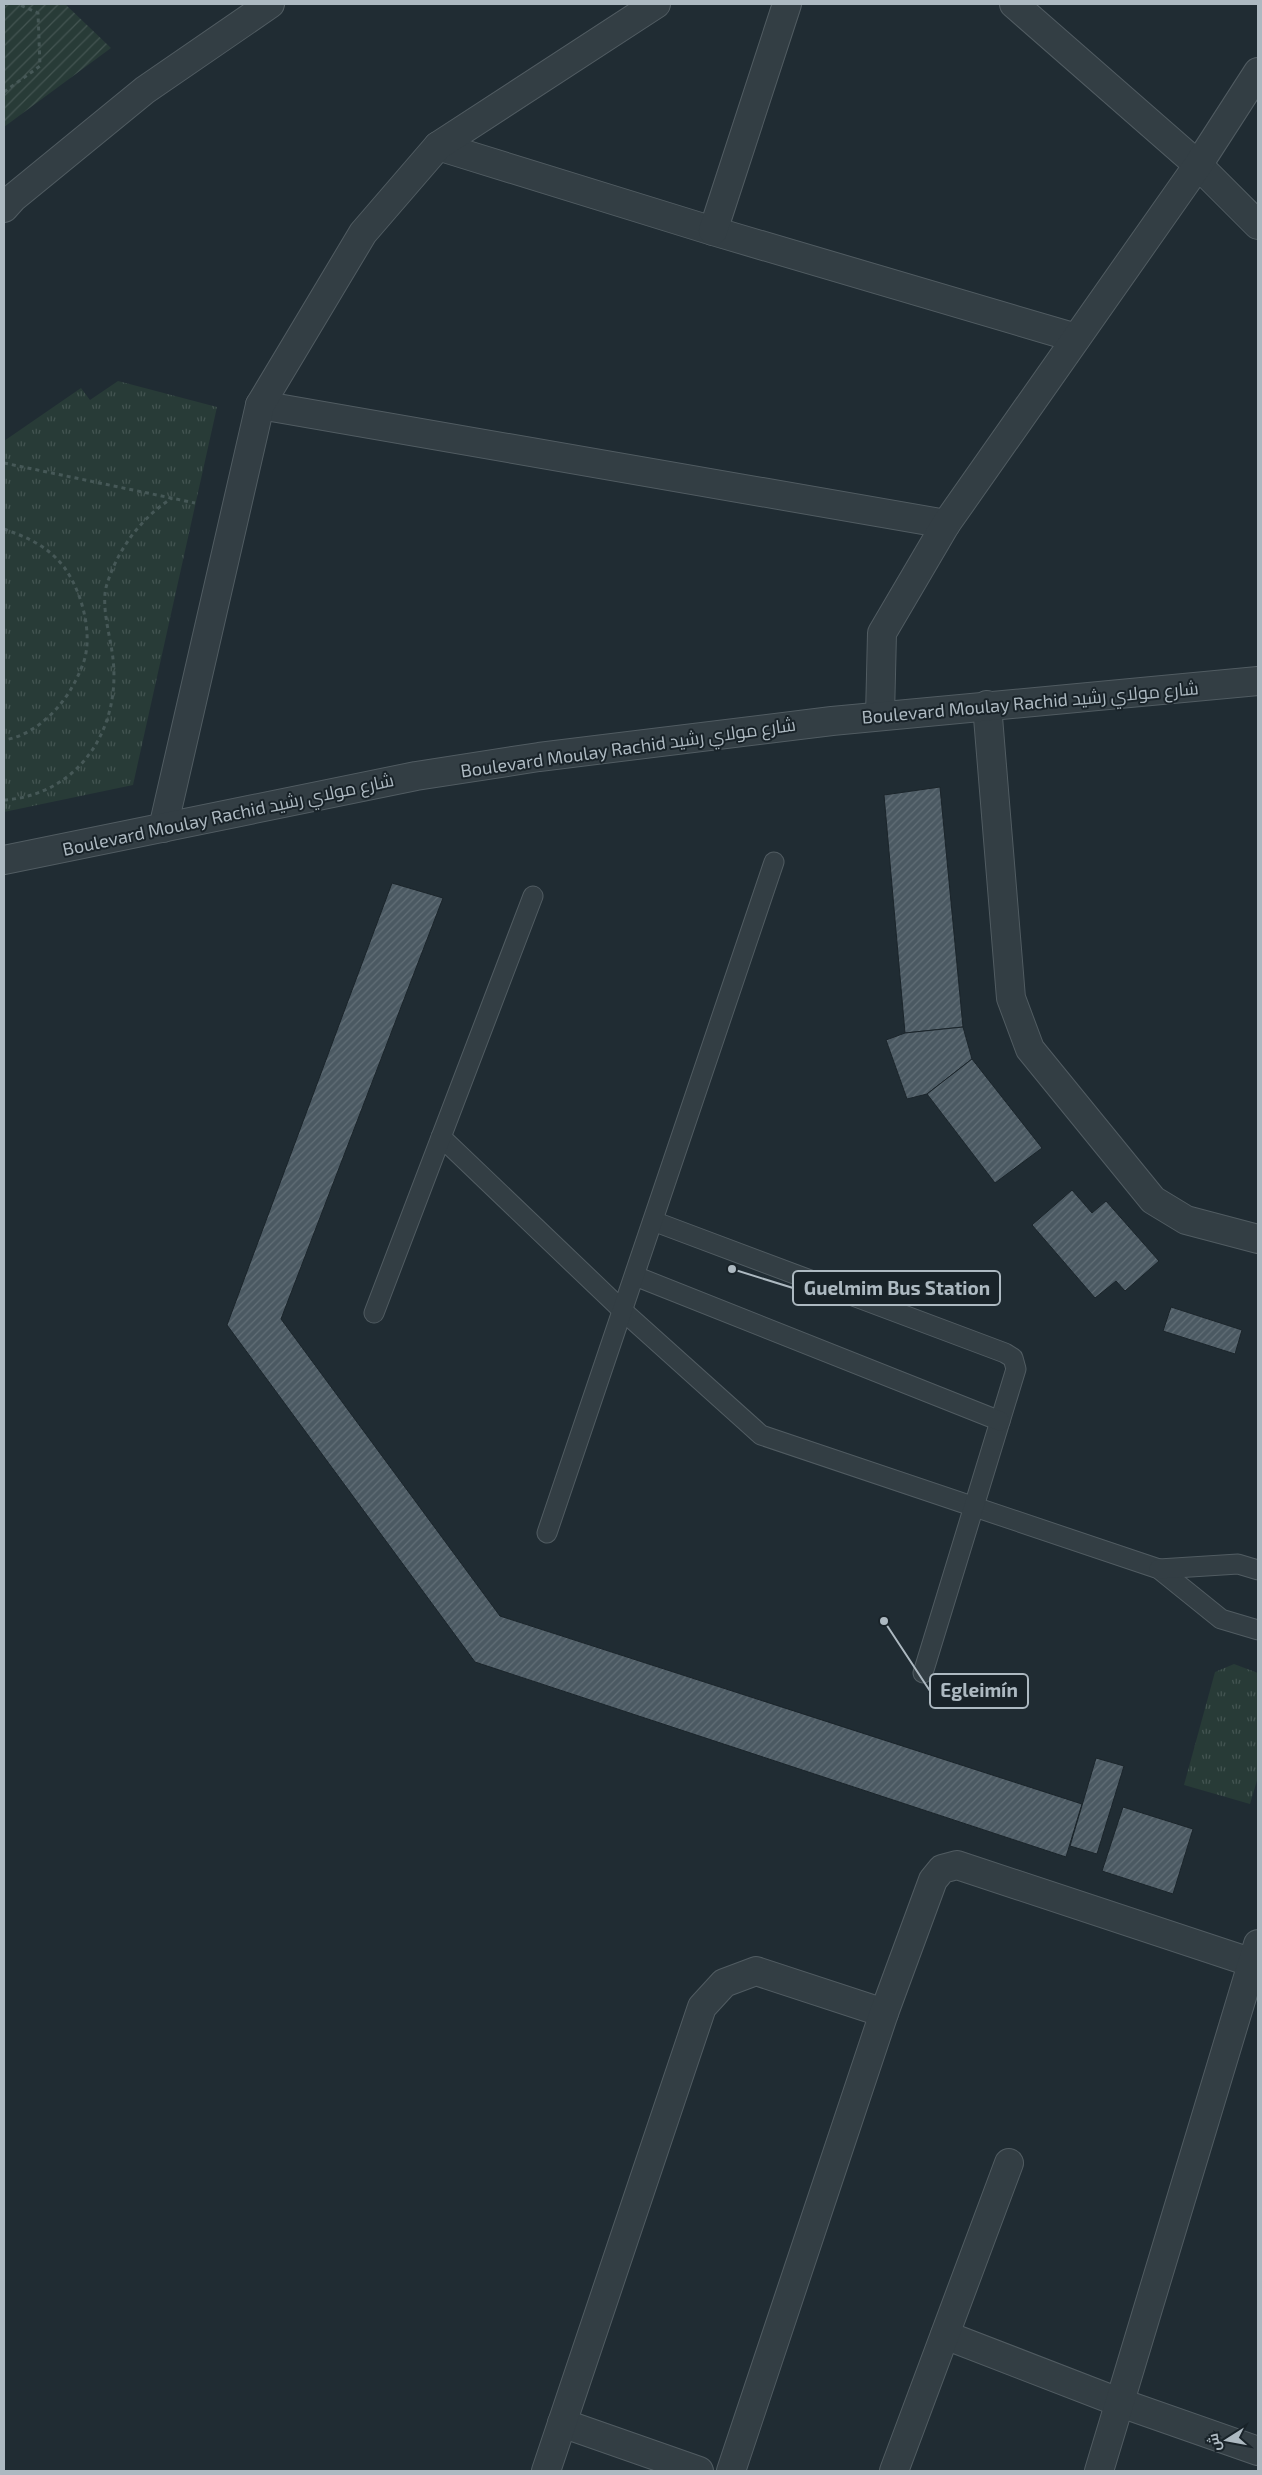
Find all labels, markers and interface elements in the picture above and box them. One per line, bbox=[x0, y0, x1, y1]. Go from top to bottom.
street label: Boulevard Moulay Rachid شارع مولاي رشيد bbox=[861, 676, 1200, 732]
street label: Boulevard Moulay Rachid شارع مولاي رشيد bbox=[459, 713, 798, 785]
street label: Boulevard Moulay Rachid شارع مولاي رشيد bbox=[60, 768, 396, 864]
callout: Guelmim Bus Station bbox=[793, 1271, 1000, 1305]
text: Guelmim Bus Station bbox=[804, 1276, 990, 1299]
callout: Egleimín bbox=[930, 1674, 1028, 1708]
text: Egleimín bbox=[940, 1678, 1018, 1701]
north arrow bbox=[1202, 2415, 1252, 2465]
text: ش bbox=[1204, 2432, 1225, 2453]

